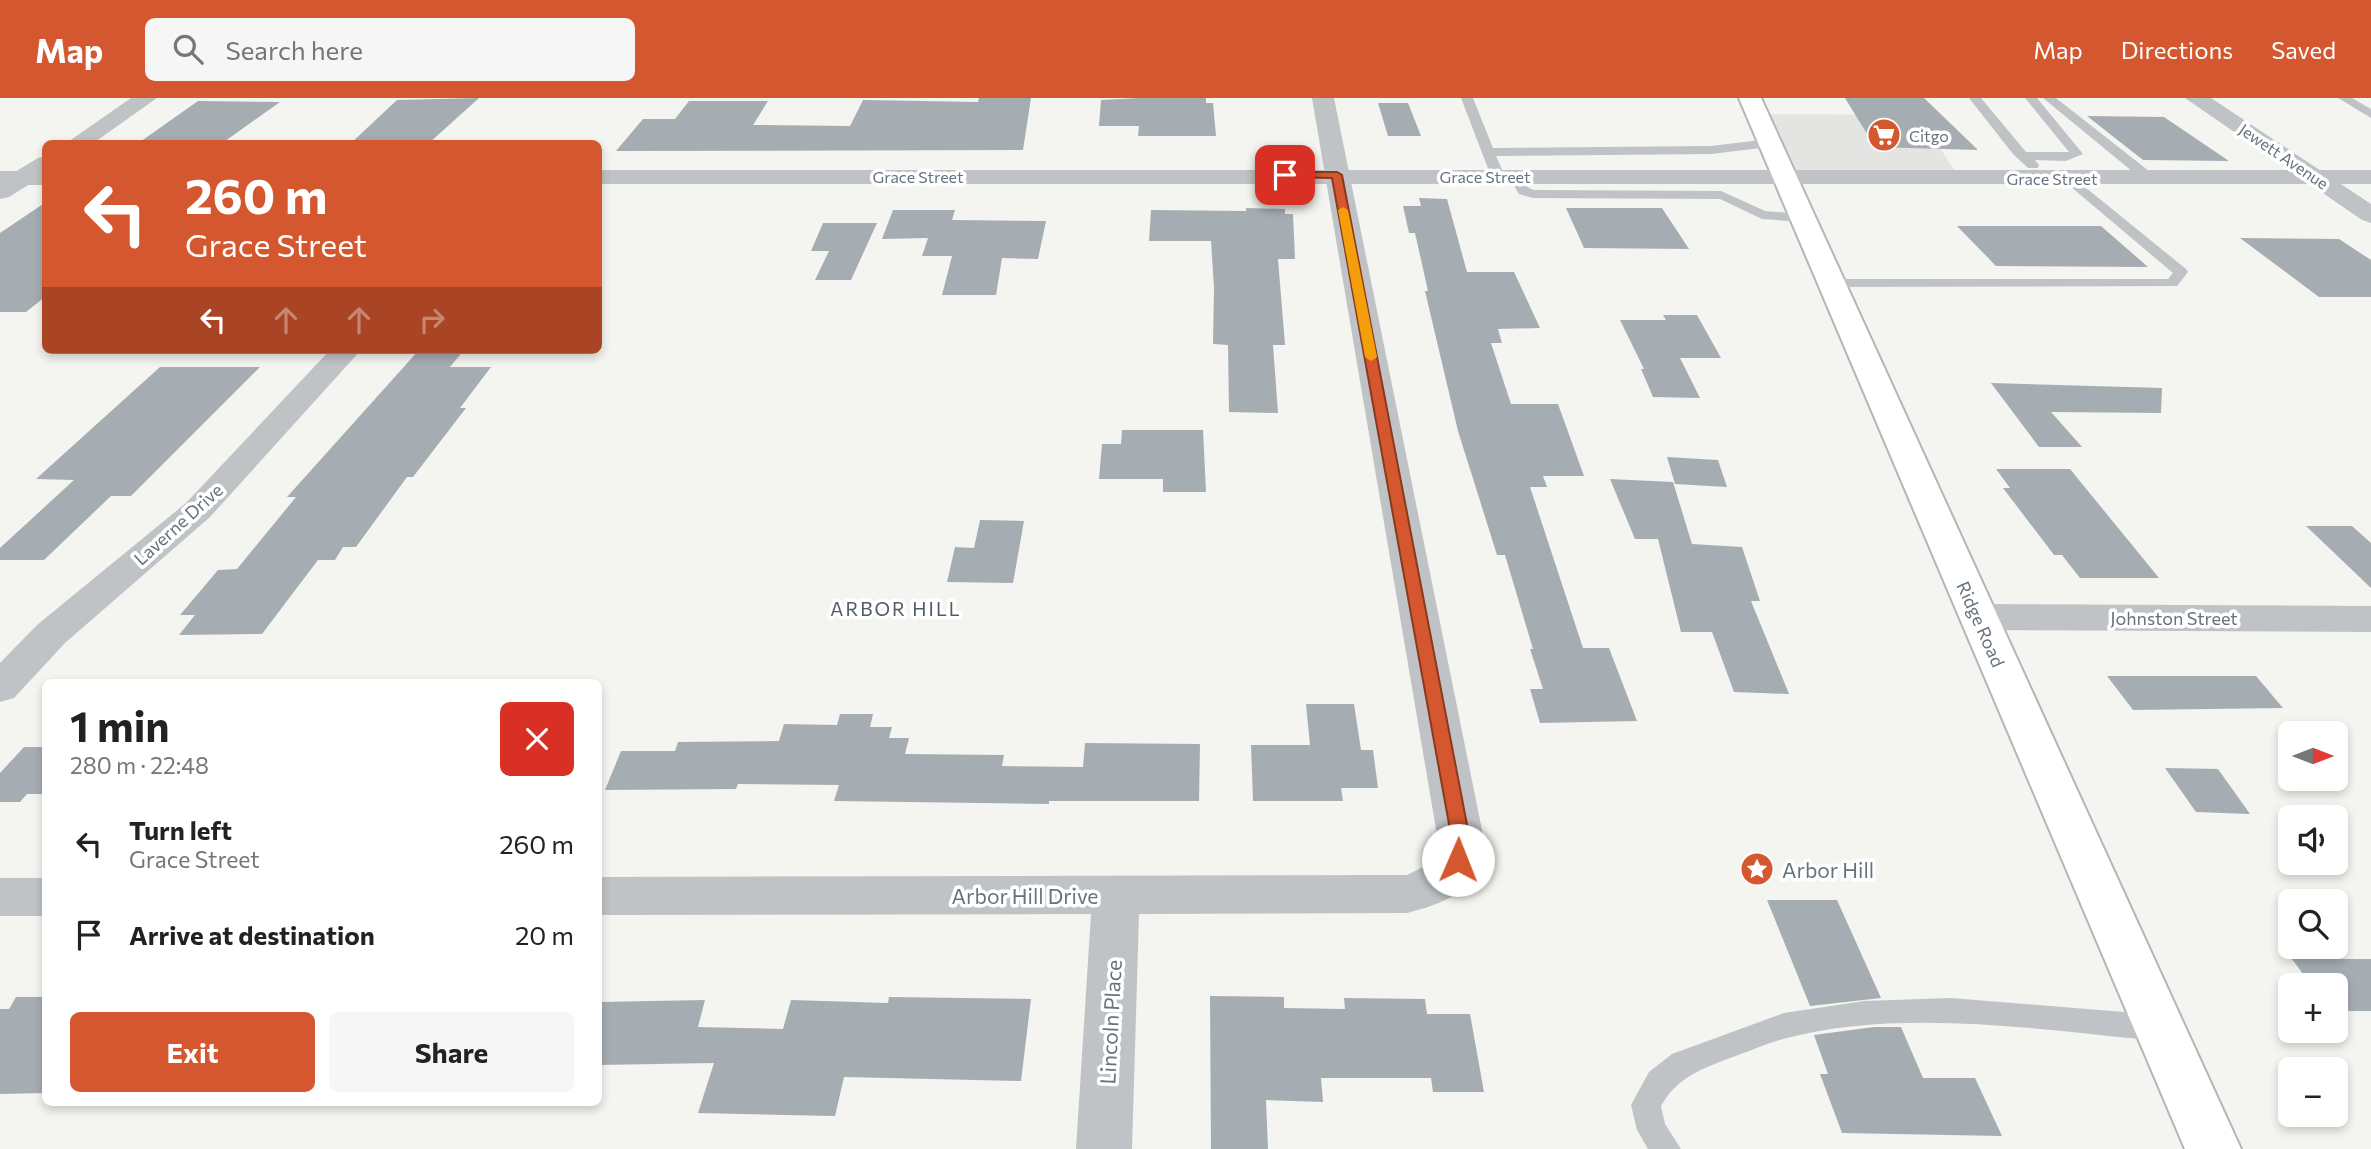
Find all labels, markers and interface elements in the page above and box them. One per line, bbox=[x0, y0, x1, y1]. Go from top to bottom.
search box bbox=[145, 18, 635, 81]
text: Map bbox=[35, 29, 103, 70]
icon: search bbox=[169, 30, 207, 68]
text: Search here bbox=[225, 34, 363, 65]
text: Map bbox=[2033, 35, 2083, 64]
text: Directions bbox=[2121, 35, 2233, 64]
text: Saved bbox=[2271, 35, 2336, 64]
supermarket icon: Citgo bbox=[1865, 116, 1903, 154]
street label: Jewett Avenue bbox=[2236, 119, 2332, 193]
place label: Citgo bbox=[1909, 126, 1949, 145]
pin bbox=[1255, 145, 1315, 205]
icon: arrive bbox=[1266, 156, 1304, 194]
text: 260 m bbox=[185, 164, 327, 224]
street label: Grace Street bbox=[873, 167, 964, 186]
street label: Grace Street bbox=[1440, 167, 1531, 186]
icon: left bbox=[70, 168, 161, 259]
street label: Grace Street bbox=[2007, 169, 2098, 188]
text: Grace Street bbox=[185, 224, 367, 264]
icon: left bbox=[194, 301, 232, 339]
icon: ahead bbox=[267, 301, 305, 339]
icon: ahead bbox=[340, 301, 378, 339]
icon: right bbox=[413, 301, 451, 339]
street label: Laverne Drive bbox=[129, 478, 227, 570]
street label: Ridge Road bbox=[1952, 578, 2010, 670]
district label: ARBOR HILL bbox=[830, 597, 962, 620]
street label: Johnston Street bbox=[2110, 607, 2238, 629]
text: 1 min bbox=[70, 699, 170, 751]
button: close bbox=[500, 702, 574, 776]
north arrow bbox=[2278, 721, 2348, 791]
map controls bbox=[2278, 721, 2348, 1127]
text: 280 m · 22:48 bbox=[70, 751, 209, 779]
button: sound bbox=[2278, 805, 2348, 875]
text: Turn left bbox=[129, 814, 232, 845]
position arrow bbox=[1421, 823, 1495, 897]
icon: left bbox=[70, 825, 108, 863]
text: 260 m bbox=[499, 828, 574, 859]
text: Grace Street bbox=[129, 845, 260, 873]
place icon: Arbor Hill bbox=[1738, 850, 1776, 888]
place label: Arbor Hill bbox=[1782, 857, 1874, 882]
street label: Arbor Hill Drive bbox=[952, 883, 1098, 908]
button: search bbox=[2278, 889, 2348, 959]
icon: arrive bbox=[70, 916, 108, 954]
text: Arrive at destination bbox=[129, 919, 375, 950]
text: 20 m bbox=[515, 919, 574, 950]
street label: Lincoln Place bbox=[1094, 959, 1126, 1085]
button: + bbox=[2278, 973, 2348, 1043]
button: Exit bbox=[70, 1012, 315, 1092]
button: Share bbox=[329, 1012, 574, 1092]
button: − bbox=[2278, 1057, 2348, 1127]

